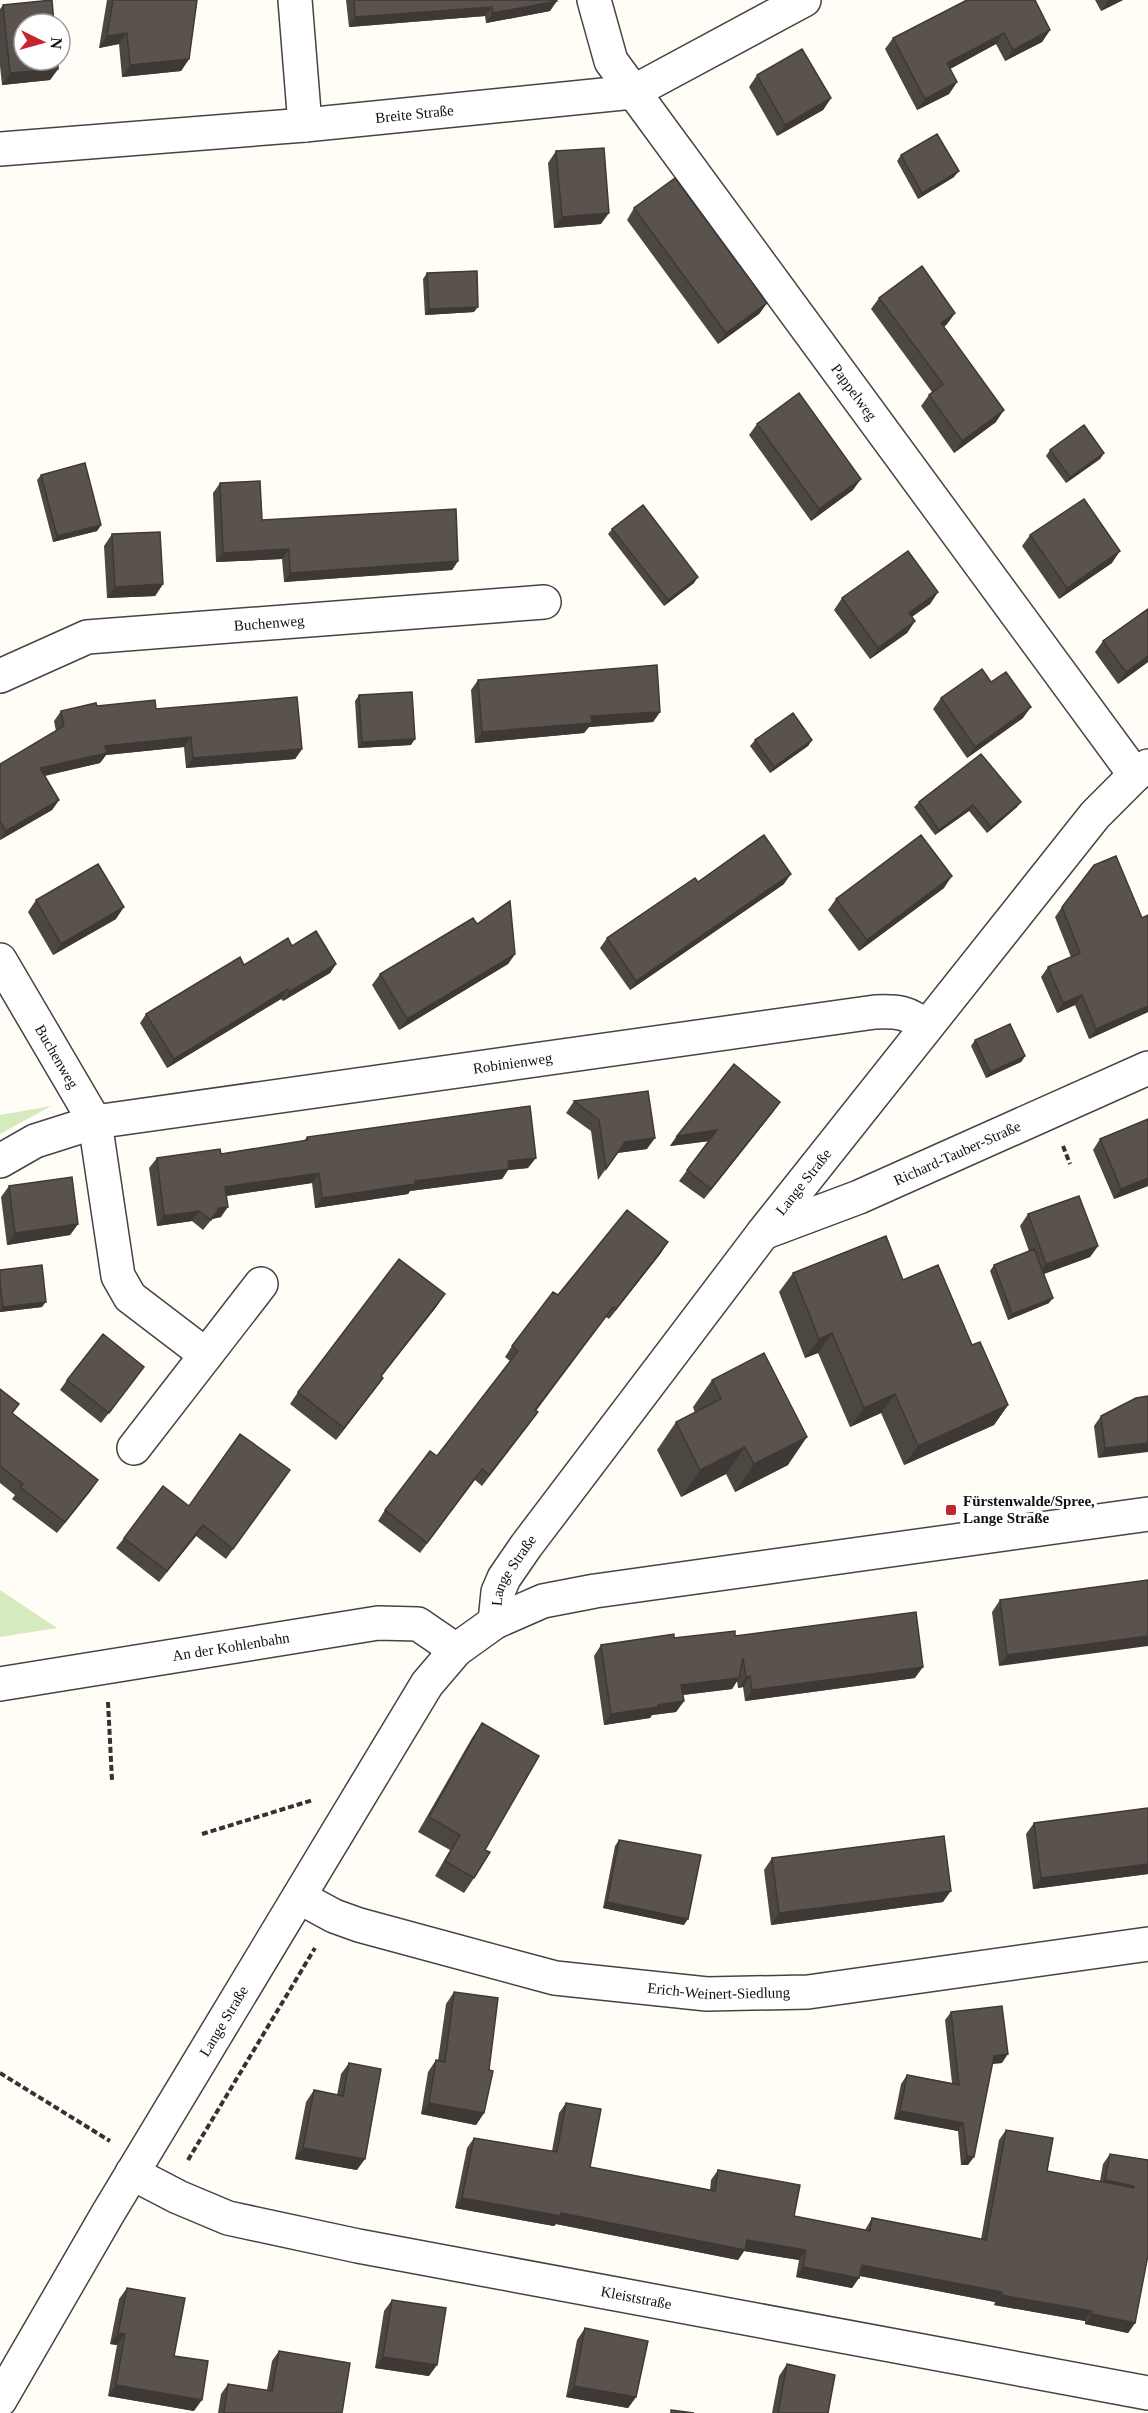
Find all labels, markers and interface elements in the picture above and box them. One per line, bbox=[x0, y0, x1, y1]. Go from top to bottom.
north arrow bbox=[12, 12, 72, 72]
text: N bbox=[47, 37, 65, 50]
street label: Breite Straße bbox=[374, 102, 455, 126]
street label: Pappelweg bbox=[828, 361, 880, 424]
street label: Buchenweg bbox=[233, 612, 306, 634]
street label: Buchenweg bbox=[32, 1022, 82, 1092]
street label: Robinienweg bbox=[472, 1050, 554, 1077]
street label: Richard-Tauber-Straße bbox=[891, 1118, 1023, 1188]
street label: Lange Straße bbox=[773, 1146, 835, 1218]
place label: Fürstenwalde/Spree, Lange Straße bbox=[963, 1493, 1095, 1526]
marker: Fürstenwalde/Spree, Lange Straße bbox=[944, 1503, 958, 1517]
street label: Lange Straße bbox=[489, 1532, 540, 1607]
street label: An der Kohlenbahn bbox=[171, 1629, 291, 1664]
street label: Erich-Weinert-Siedlung bbox=[647, 1980, 791, 2002]
street label: Lange Straße bbox=[196, 1983, 251, 2059]
street label: Kleiststraße bbox=[599, 2283, 673, 2312]

